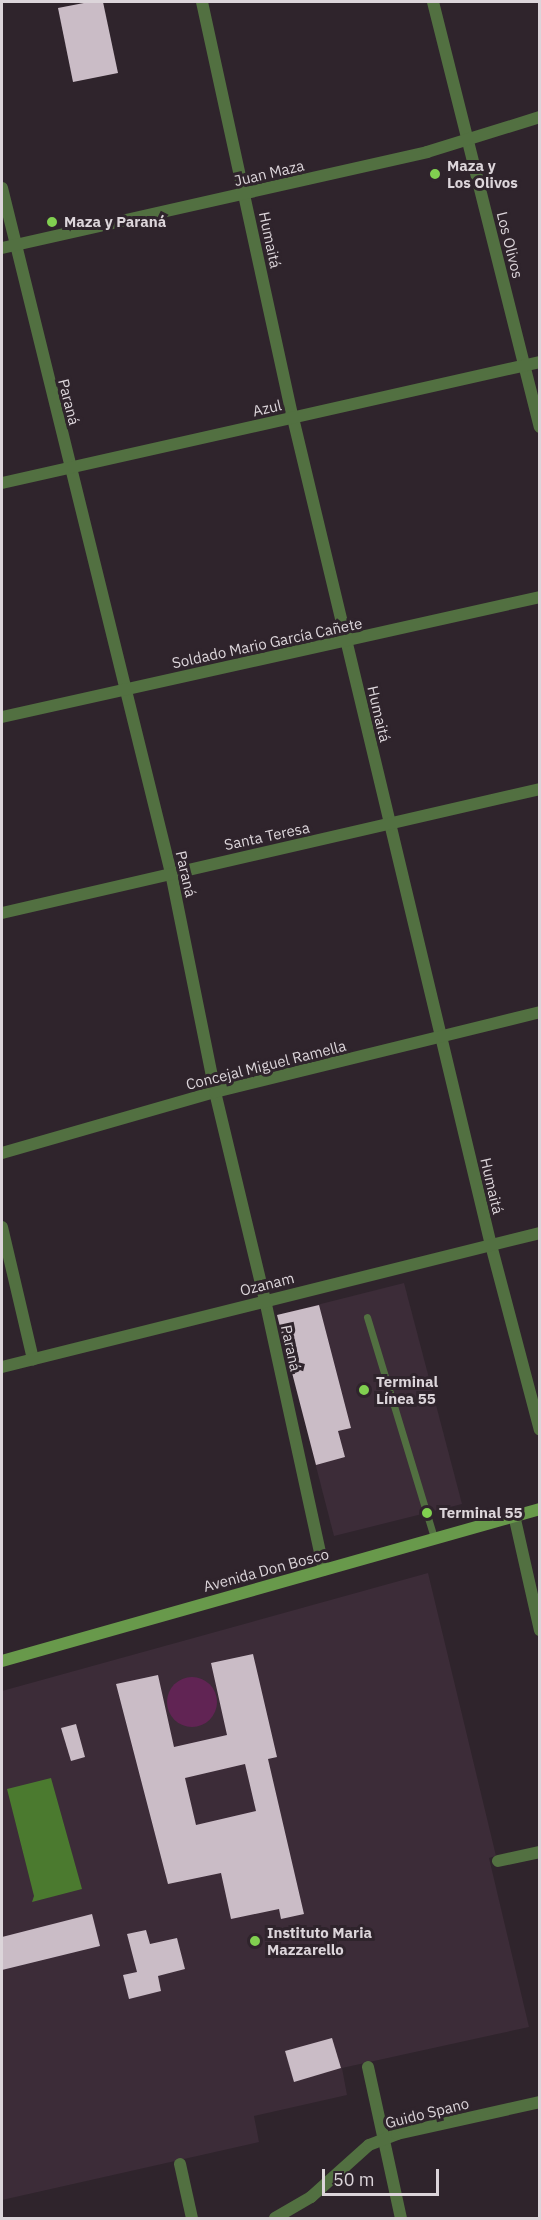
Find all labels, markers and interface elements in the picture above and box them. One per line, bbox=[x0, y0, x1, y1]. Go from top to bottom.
street label: Juan Maza bbox=[232, 156, 306, 190]
place label: Maza y Los Olivos bbox=[447, 156, 518, 191]
marker: Maza y Los Olivos bbox=[428, 167, 442, 181]
street label: Humaitá bbox=[255, 210, 285, 270]
street label: Los Olivos bbox=[493, 210, 527, 280]
place label: Maza y Paraná bbox=[64, 213, 166, 231]
marker: Maza y Paraná bbox=[45, 215, 59, 229]
street label: Paraná bbox=[55, 377, 83, 427]
street label: Azul bbox=[251, 396, 283, 420]
street label: Soldado Mario García Cañete bbox=[170, 614, 364, 672]
street label: Humaitá bbox=[364, 684, 394, 744]
street label: Santa Teresa bbox=[223, 818, 311, 854]
street label: Paraná bbox=[172, 849, 200, 899]
street label: Concejal Miguel Ramella bbox=[184, 1036, 348, 1094]
street label: Humaitá bbox=[477, 1156, 507, 1216]
street label: Ozanam bbox=[238, 1269, 296, 1299]
street label: Paraná bbox=[277, 1323, 305, 1373]
place label: Terminal Línea 55 bbox=[376, 1372, 438, 1407]
marker: Terminal Línea 55 bbox=[357, 1383, 371, 1397]
place label: Terminal 55 bbox=[439, 1504, 523, 1522]
marker: Terminal 55 bbox=[420, 1506, 434, 1520]
street label: Avenida Don Bosco bbox=[201, 1545, 331, 1595]
place label: Instituto Maria Mazzarello bbox=[267, 1923, 372, 1958]
marker: Instituto Maria Mazzarello bbox=[248, 1934, 262, 1948]
street label: Guido Spano bbox=[383, 2094, 471, 2132]
scale bar bbox=[325, 2157, 442, 2195]
text: 50 m bbox=[333, 2168, 375, 2191]

